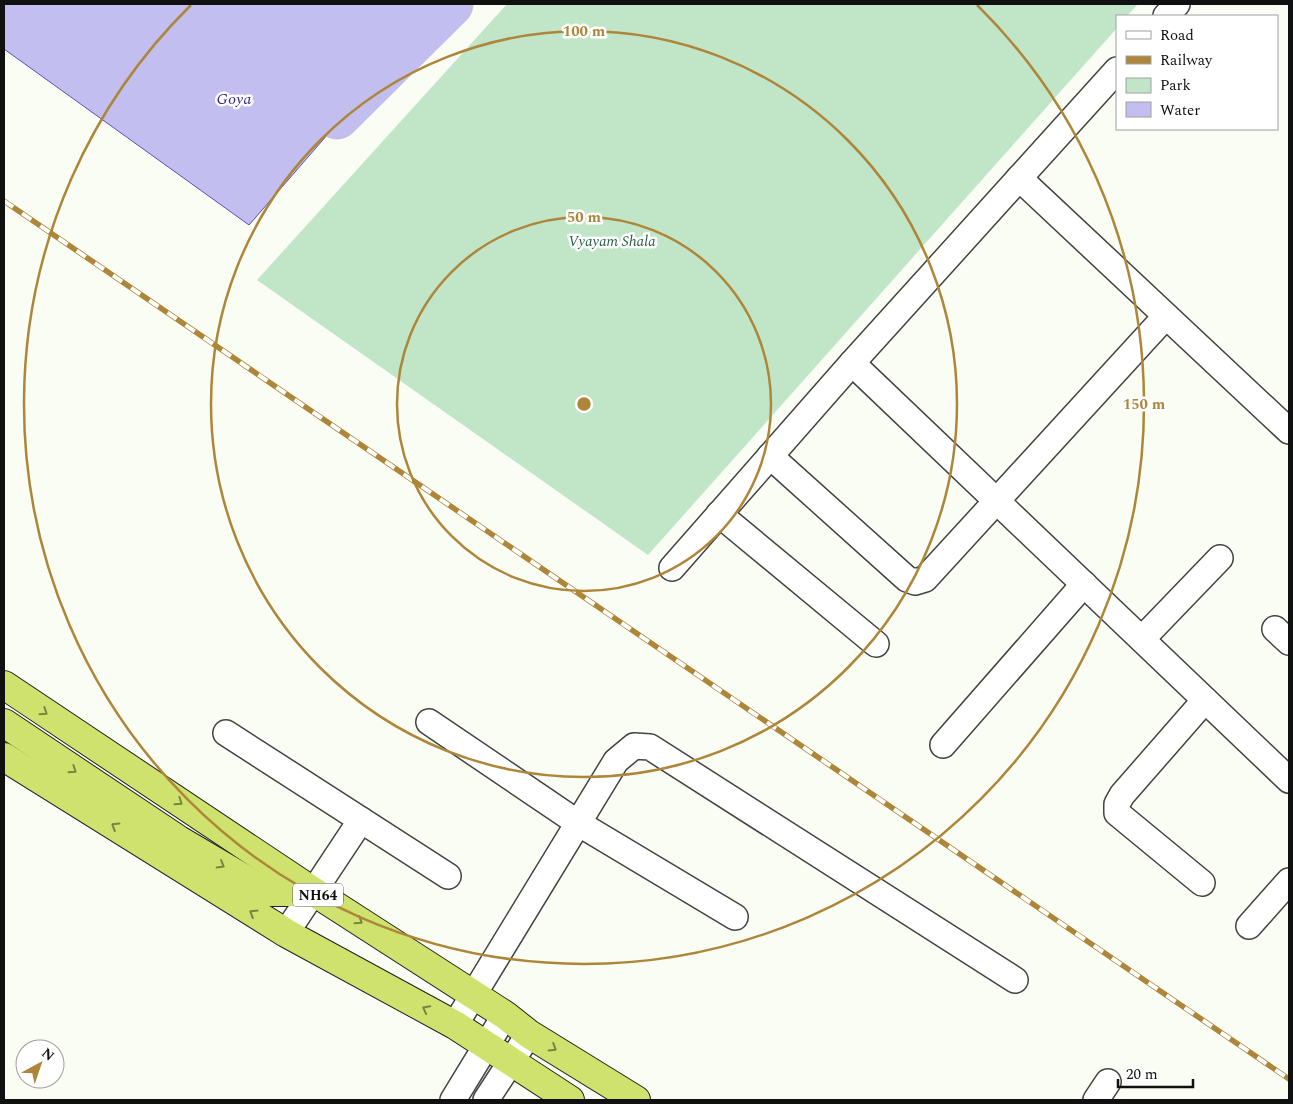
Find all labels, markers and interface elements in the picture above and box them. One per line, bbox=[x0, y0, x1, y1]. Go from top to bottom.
legend bbox=[1116, 15, 1278, 130]
text: 100 m bbox=[563, 20, 606, 43]
text: Road bbox=[1160, 24, 1194, 47]
text: Railway bbox=[1160, 49, 1213, 72]
text: Park bbox=[1160, 74, 1191, 97]
water label: Goya bbox=[217, 87, 251, 111]
text: Water bbox=[1160, 99, 1200, 122]
text: 50 m bbox=[567, 206, 602, 229]
park label: Vyayam Shala bbox=[568, 230, 656, 253]
text: 150 m bbox=[1123, 393, 1166, 416]
centre of rings bbox=[575, 395, 593, 413]
one-way arrow bbox=[39, 706, 48, 715]
one-way arrow bbox=[68, 764, 77, 773]
one-way arrow bbox=[174, 796, 183, 805]
one-way arrow bbox=[112, 823, 121, 833]
one-way arrow bbox=[216, 859, 225, 869]
road number: NH64 bbox=[293, 884, 343, 906]
one-way arrow bbox=[250, 909, 259, 919]
one-way arrow bbox=[353, 915, 362, 924]
one-way arrow bbox=[422, 1005, 431, 1015]
north arrow bbox=[15, 1039, 65, 1089]
one-way arrow bbox=[548, 1042, 557, 1052]
text: N bbox=[37, 1043, 59, 1066]
scale bar bbox=[1118, 1056, 1193, 1088]
text: 20 m bbox=[1126, 1063, 1158, 1086]

